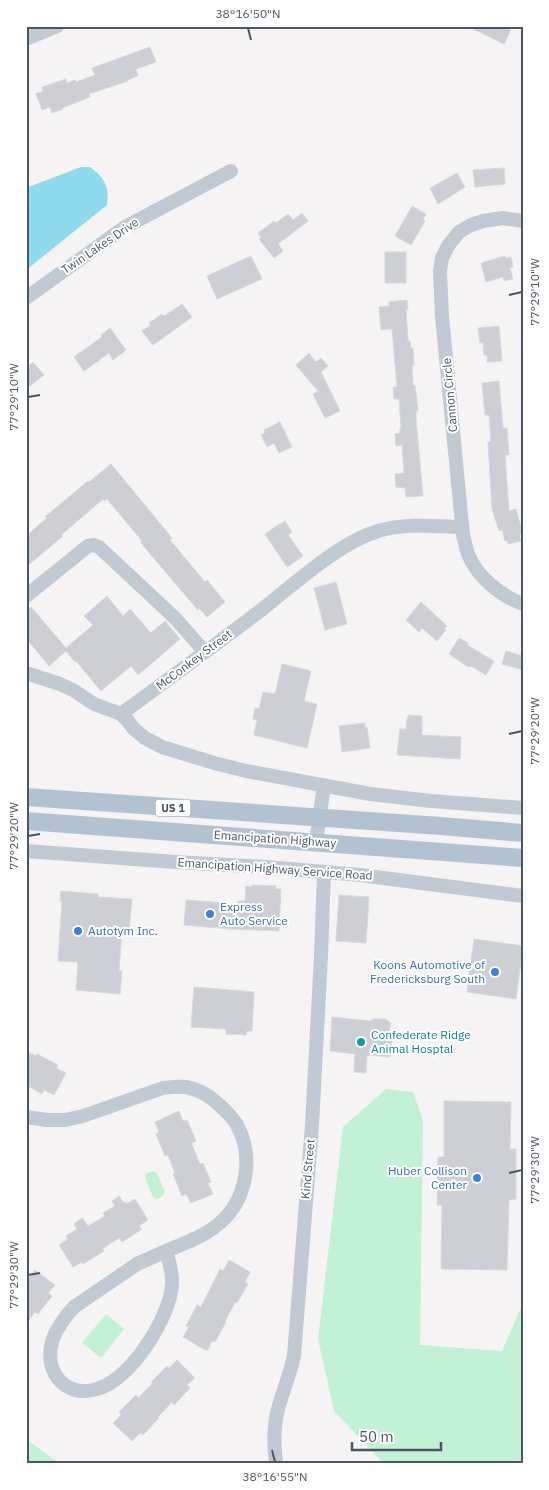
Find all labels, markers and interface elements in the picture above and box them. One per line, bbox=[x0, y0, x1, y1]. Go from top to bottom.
text: 38°16'50"N bbox=[215, 6, 281, 21]
street label: Twin Lakes Drive bbox=[58, 214, 142, 277]
text: 77°29'10"W bbox=[527, 258, 542, 326]
street label: Cannon Circle bbox=[439, 357, 460, 433]
text: 77°29'10"W bbox=[6, 363, 21, 431]
street label: McConkey Street bbox=[153, 626, 235, 693]
text: 77°29'20"W bbox=[527, 697, 542, 765]
road number: US 1 bbox=[156, 800, 190, 816]
text: 77°29'20"W bbox=[6, 802, 21, 870]
street label: Emancipation Highway bbox=[213, 827, 337, 850]
street label: Emancipation Highway Service Road bbox=[177, 854, 373, 883]
place label: Express Auto Service bbox=[220, 899, 288, 928]
marker: Express Auto Service bbox=[204, 908, 216, 920]
place label: Autotym Inc. bbox=[88, 923, 158, 938]
marker: Autotym Inc. bbox=[72, 925, 84, 937]
place label: Koons Automotive of Fredericksburg South bbox=[370, 957, 485, 986]
marker: Koons Automotive of Fredericksburg South bbox=[489, 966, 501, 978]
place label: Confederate Ridge Animal Hosptal bbox=[371, 1027, 471, 1056]
marker: Confederate Ridge Animal Hosptal bbox=[355, 1036, 367, 1048]
text: 77°29'30"W bbox=[527, 1136, 542, 1204]
street label: Kind Street bbox=[297, 1138, 318, 1200]
place label: Huber Collison Center bbox=[388, 1163, 468, 1192]
marker: Huber Collison Center bbox=[471, 1172, 483, 1184]
text: 77°29'30"W bbox=[6, 1241, 21, 1309]
scale bar bbox=[352, 1420, 440, 1452]
text: 50 m bbox=[359, 1427, 394, 1446]
text: 38°16'55"N bbox=[242, 1469, 308, 1484]

